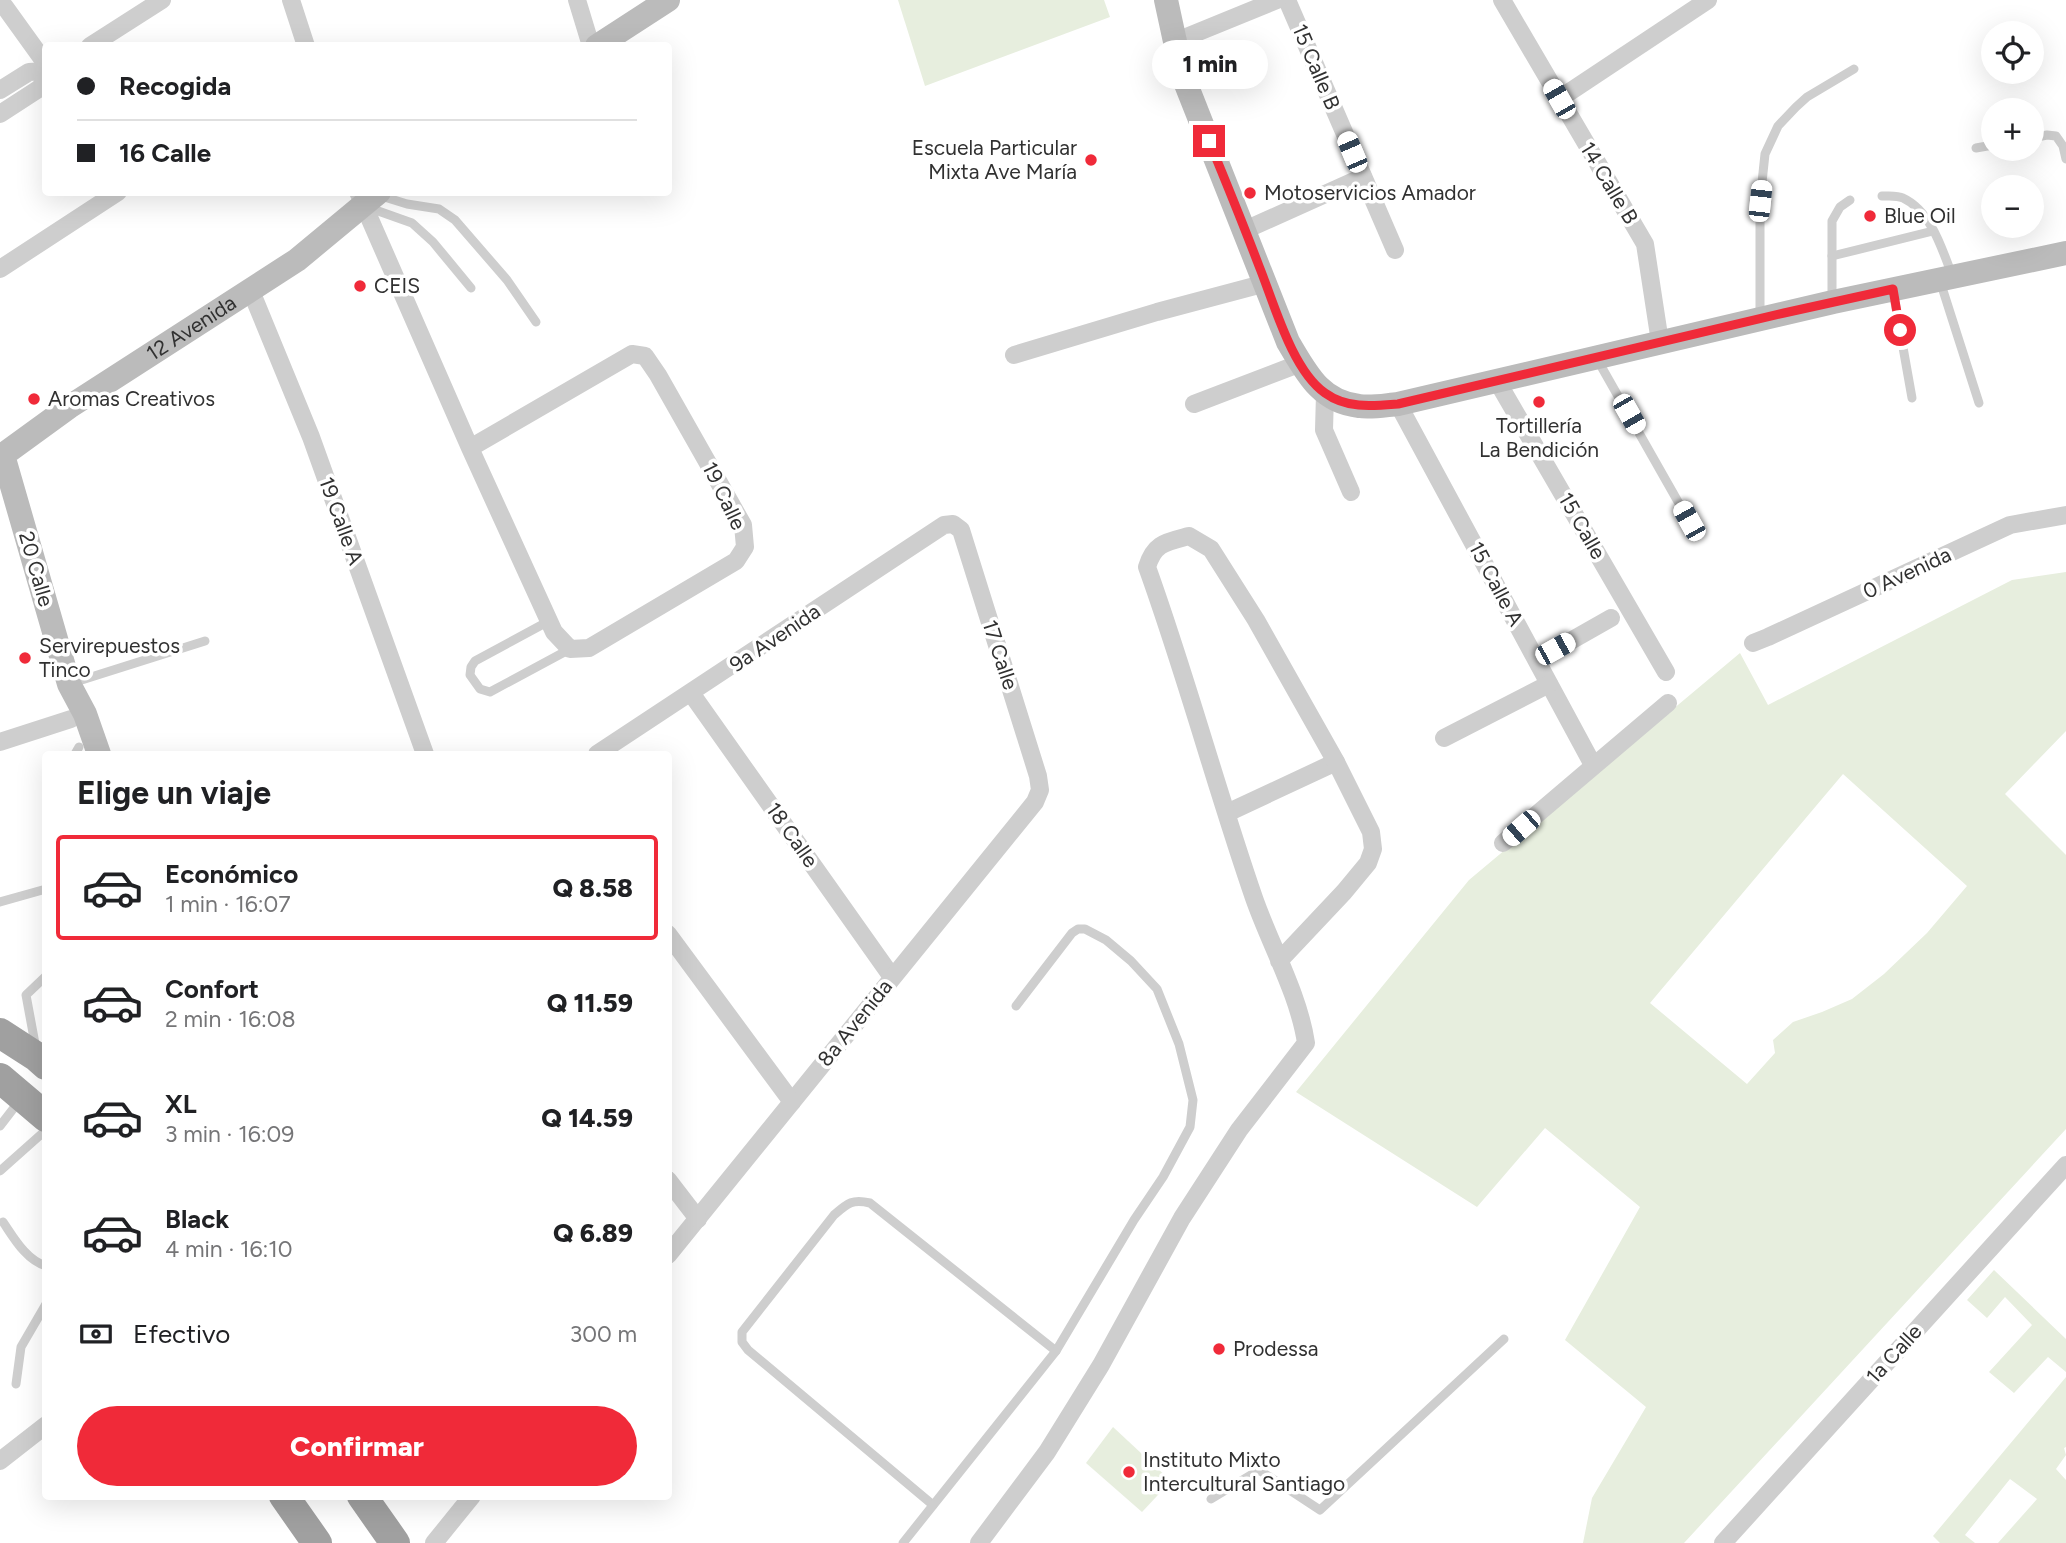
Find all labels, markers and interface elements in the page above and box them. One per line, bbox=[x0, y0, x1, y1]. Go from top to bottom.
street label: 15 Calle B bbox=[1287, 20, 1346, 113]
map controls bbox=[1981, 21, 2044, 238]
button: locate bbox=[1981, 21, 2044, 84]
callout: 1 min bbox=[1151, 40, 1267, 88]
text: 1 min bbox=[1183, 50, 1237, 78]
text: Recogida bbox=[119, 70, 231, 102]
car bbox=[1540, 76, 1579, 122]
button: + bbox=[1981, 98, 2044, 161]
route end bbox=[1193, 125, 1225, 157]
car bbox=[1335, 129, 1370, 175]
place label: Escuela Particular Mixta Ave María bbox=[912, 135, 1077, 184]
text: 16 Calle bbox=[119, 137, 211, 169]
street label: 14 Calle B bbox=[1575, 137, 1644, 228]
marker: Escuela Particular Mixta Ave María bbox=[1083, 152, 1099, 168]
button: − bbox=[1981, 175, 2044, 238]
car bbox=[1748, 179, 1773, 223]
place label: Motoservicios Amador bbox=[1264, 180, 1476, 205]
marker: Motoservicios Amador bbox=[1242, 185, 1258, 201]
place label: Blue Oil bbox=[1884, 203, 1956, 228]
marker: Blue Oil bbox=[1862, 208, 1878, 224]
place label: CEIS bbox=[374, 273, 420, 298]
marker: CEIS bbox=[352, 278, 368, 294]
street label: 12 Avenida bbox=[142, 290, 241, 366]
route start bbox=[1884, 314, 1916, 346]
place label: Aromas Creativos bbox=[48, 386, 215, 411]
marker: Aromas Creativos bbox=[26, 391, 42, 407]
car bbox=[1610, 391, 1649, 437]
marker: Tortillería La Bendición bbox=[1531, 394, 1547, 410]
place label: Tortillería La Bendición bbox=[1479, 413, 1599, 462]
street label: 19 Calle bbox=[697, 458, 752, 534]
street label: 19 Calle A bbox=[314, 473, 369, 568]
street label: 15 Calle bbox=[1553, 488, 1611, 563]
car bbox=[1670, 498, 1709, 544]
street label: 20 Calle bbox=[14, 528, 59, 609]
street label: 15 Calle A bbox=[1464, 537, 1529, 630]
street label: 0 Avenida bbox=[1859, 541, 1955, 604]
street label: 9a Avenida bbox=[725, 598, 825, 677]
street label: 17 Calle bbox=[978, 617, 1023, 693]
car bbox=[1532, 630, 1579, 668]
place label: Servirepuestos Tinco bbox=[39, 633, 180, 682]
marker: Servirepuestos Tinco bbox=[17, 650, 33, 666]
text: Elige un viaje bbox=[77, 774, 271, 812]
street label: 18 Calle bbox=[761, 798, 824, 872]
car bbox=[1499, 806, 1544, 850]
icon: car bbox=[81, 856, 144, 919]
text: Económico bbox=[165, 858, 298, 890]
text: Q 8.58 bbox=[552, 872, 633, 904]
text: 1 min · 16:07 bbox=[165, 890, 291, 918]
icon: car bbox=[81, 971, 144, 1034]
text: Confort bbox=[165, 973, 259, 1005]
street label: 8a Avenida bbox=[812, 974, 897, 1071]
text: Q 11.59 bbox=[547, 987, 633, 1019]
text: 2 min · 16:08 bbox=[165, 1005, 296, 1033]
icon: car bbox=[81, 1086, 144, 1149]
text: XL bbox=[165, 1088, 197, 1120]
text: Q 14.59 bbox=[541, 1102, 633, 1134]
text: 3 min · 16:09 bbox=[165, 1120, 294, 1148]
icon: car bbox=[81, 1201, 144, 1264]
text: Black bbox=[165, 1203, 229, 1235]
text: Q 6.89 bbox=[553, 1217, 633, 1249]
text: 4 min · 16:10 bbox=[165, 1235, 293, 1263]
icon: cash bbox=[77, 1315, 115, 1353]
text: Efectivo bbox=[133, 1318, 230, 1350]
street label: 1a Calle bbox=[1861, 1319, 1927, 1388]
text: 300 m bbox=[570, 1320, 637, 1348]
place label: Prodessa bbox=[1233, 1336, 1318, 1361]
marker: Prodessa bbox=[1211, 1341, 1227, 1357]
button: Confirmar bbox=[77, 1406, 637, 1486]
place label: Instituto Mixto Intercultural Santiago bbox=[1143, 1447, 1345, 1496]
marker: Instituto Mixto Intercultural Santiago bbox=[1121, 1464, 1137, 1480]

